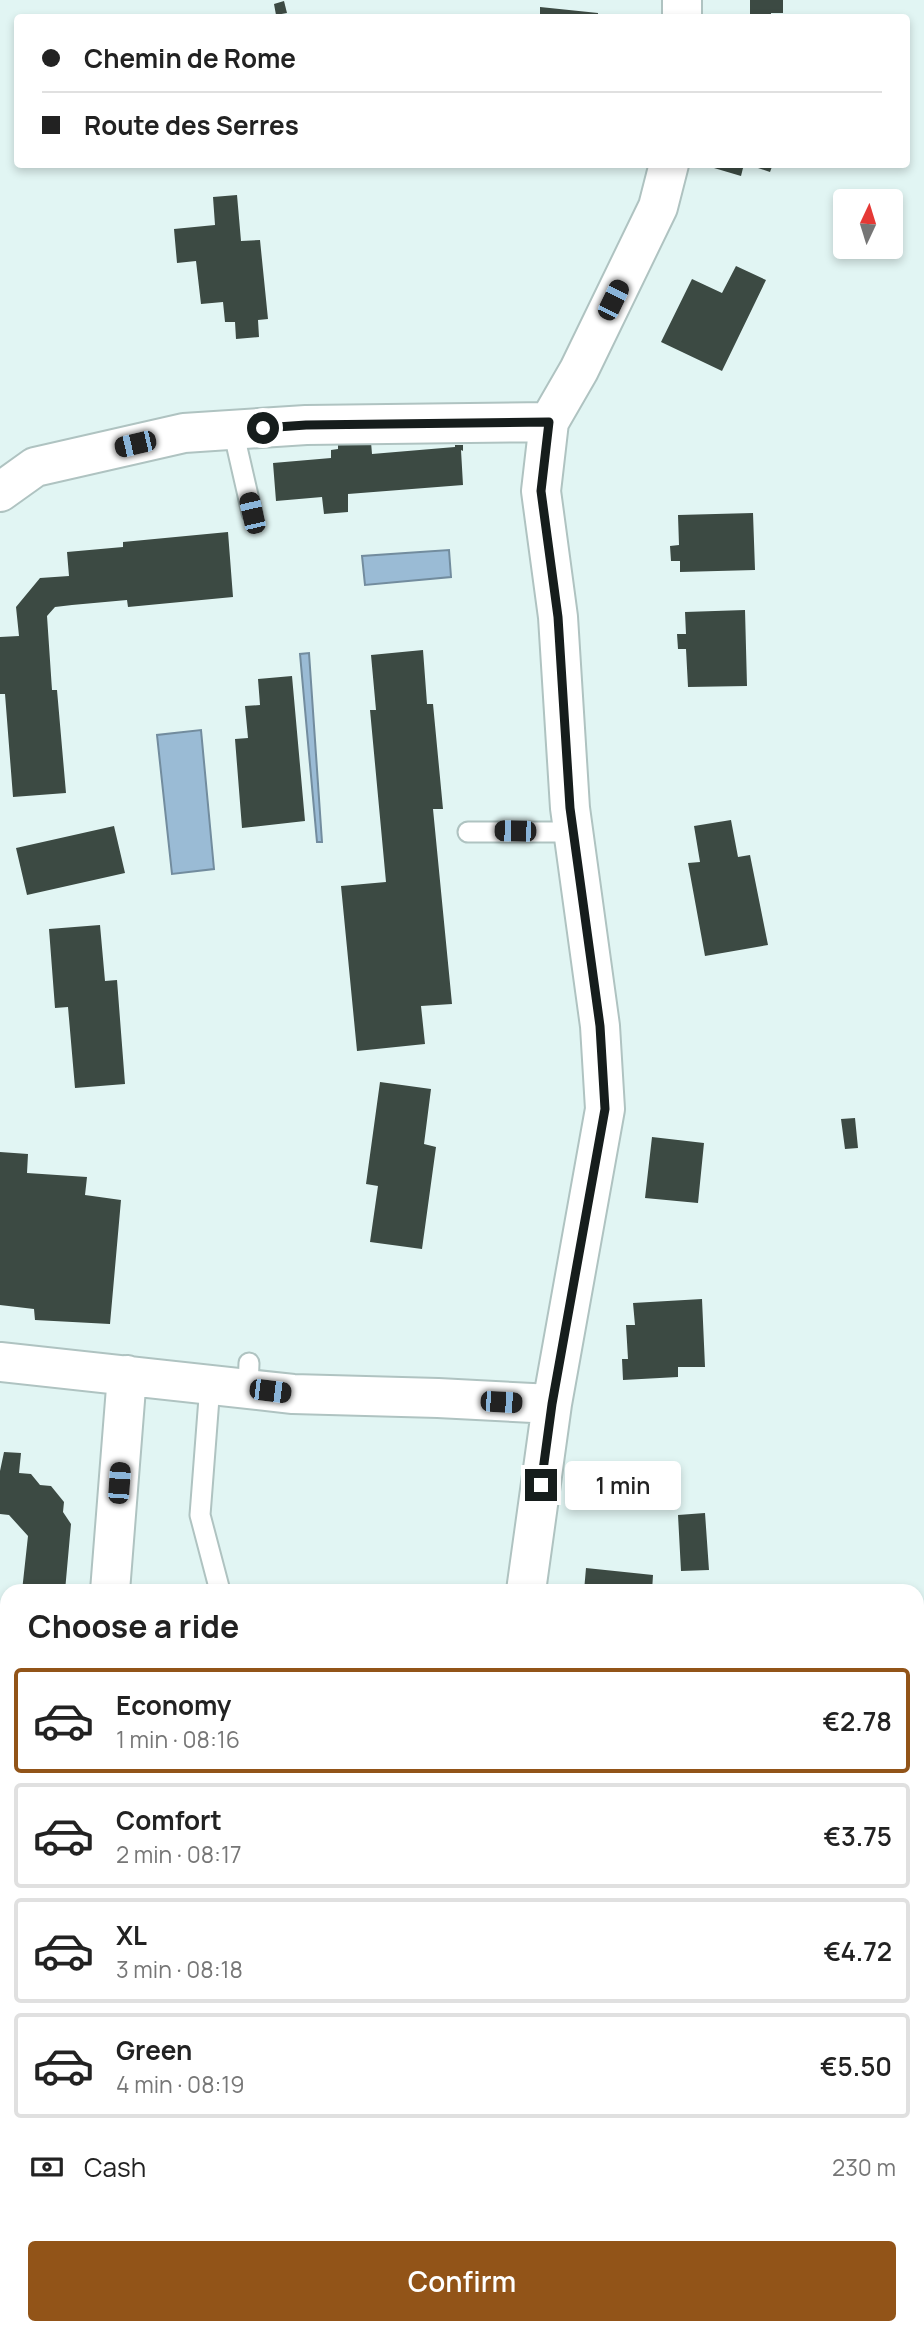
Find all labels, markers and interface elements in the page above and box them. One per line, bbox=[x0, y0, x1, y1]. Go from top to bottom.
text: Chemin de Rome bbox=[84, 40, 296, 76]
text: Route des Serres bbox=[84, 107, 299, 143]
north arrow bbox=[833, 189, 903, 259]
map controls bbox=[833, 189, 903, 259]
car bbox=[595, 277, 632, 323]
route start bbox=[247, 412, 279, 444]
car bbox=[113, 429, 158, 459]
car bbox=[238, 490, 267, 536]
car bbox=[494, 820, 537, 842]
car bbox=[248, 1378, 293, 1404]
car bbox=[480, 1390, 523, 1414]
callout: 1 min bbox=[566, 1460, 681, 1510]
car bbox=[108, 1461, 131, 1505]
route end bbox=[525, 1469, 557, 1501]
text: 1 min bbox=[596, 1469, 650, 1501]
text: Choose a ride bbox=[28, 1604, 239, 1648]
text: Economy bbox=[116, 1687, 231, 1723]
icon: car bbox=[32, 1689, 95, 1752]
text: €2.78 bbox=[823, 1703, 892, 1739]
text: 1 min · 08:16 bbox=[116, 1723, 240, 1755]
text: Comfort bbox=[116, 1802, 222, 1838]
icon: car bbox=[32, 1804, 95, 1867]
text: €3.75 bbox=[823, 1818, 892, 1854]
text: 2 min · 08:17 bbox=[116, 1838, 241, 1870]
text: XL bbox=[116, 1917, 147, 1953]
icon: car bbox=[32, 1919, 95, 1982]
text: €4.72 bbox=[824, 1933, 892, 1969]
text: 3 min · 08:18 bbox=[116, 1953, 243, 1985]
text: Green bbox=[116, 2032, 192, 2068]
icon: car bbox=[32, 2034, 95, 2097]
text: €5.50 bbox=[820, 2048, 892, 2084]
text: 4 min · 08:19 bbox=[116, 2068, 245, 2100]
icon: cash bbox=[28, 2148, 66, 2186]
text: Cash bbox=[84, 2149, 146, 2185]
text: 230 m bbox=[832, 2151, 896, 2183]
button: Confirm bbox=[28, 2241, 896, 2321]

